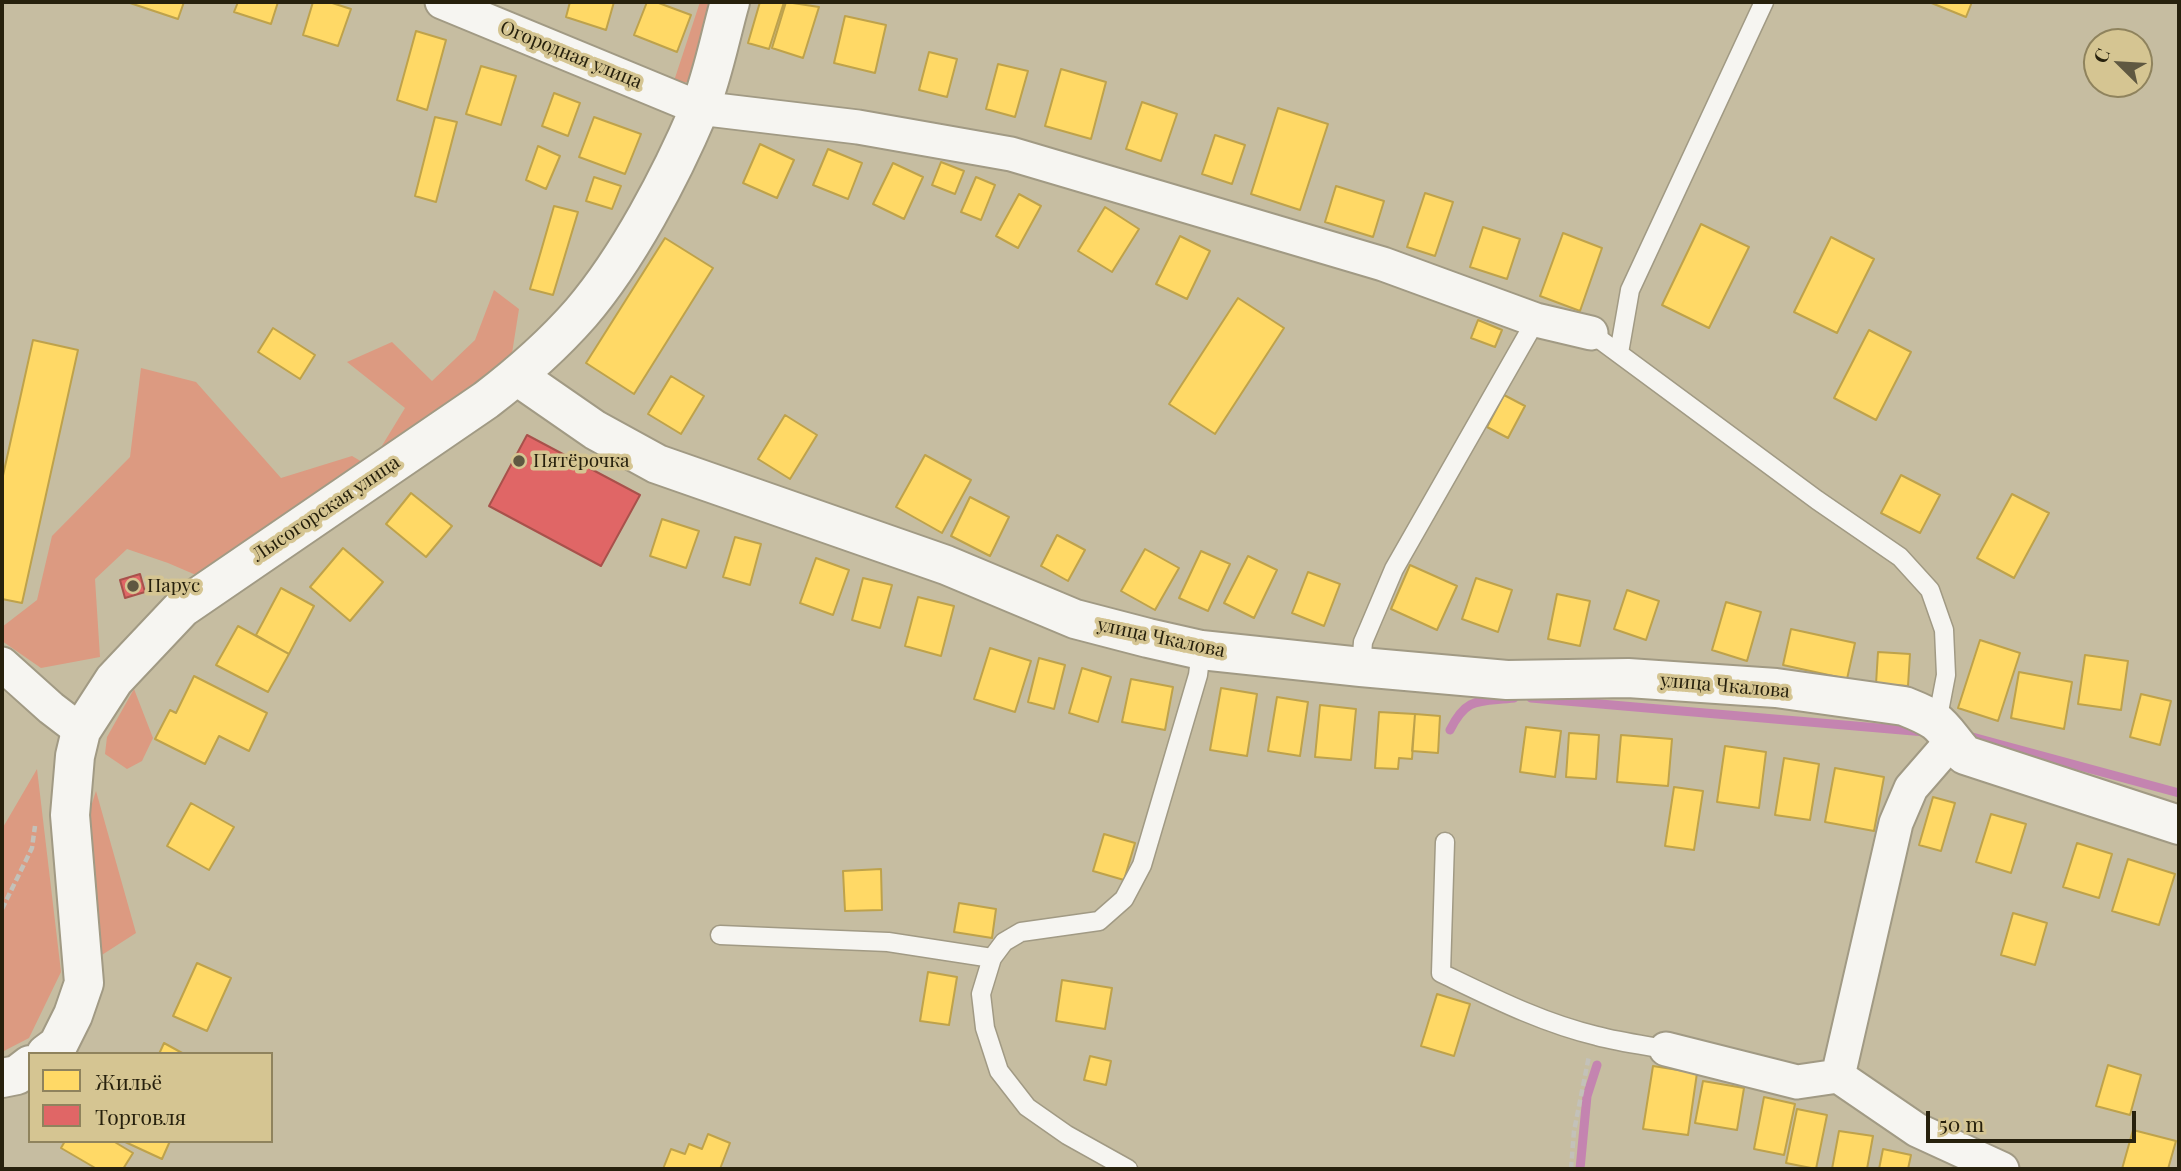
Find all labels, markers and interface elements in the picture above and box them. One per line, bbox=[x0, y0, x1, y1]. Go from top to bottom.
street label: Огородная улица bbox=[497, 16, 645, 94]
north arrow bbox=[2083, 28, 2153, 98]
text: С bbox=[2086, 44, 2115, 67]
place label: Пятёрочка bbox=[533, 450, 630, 472]
street label: Лысогорская улица bbox=[248, 451, 404, 567]
marker: Пятёрочка bbox=[511, 453, 527, 469]
place label: Парус bbox=[147, 575, 200, 597]
marker: Парус bbox=[125, 578, 141, 594]
street label: улица Чкалова bbox=[1095, 613, 1227, 663]
street label: улица Чкалова bbox=[1659, 669, 1791, 703]
legend bbox=[28, 1052, 273, 1143]
text: Жильё bbox=[95, 1067, 162, 1095]
scale bar bbox=[1929, 1098, 2139, 1142]
text: Торговля bbox=[95, 1102, 186, 1130]
text: 50 m bbox=[1939, 1109, 1984, 1137]

